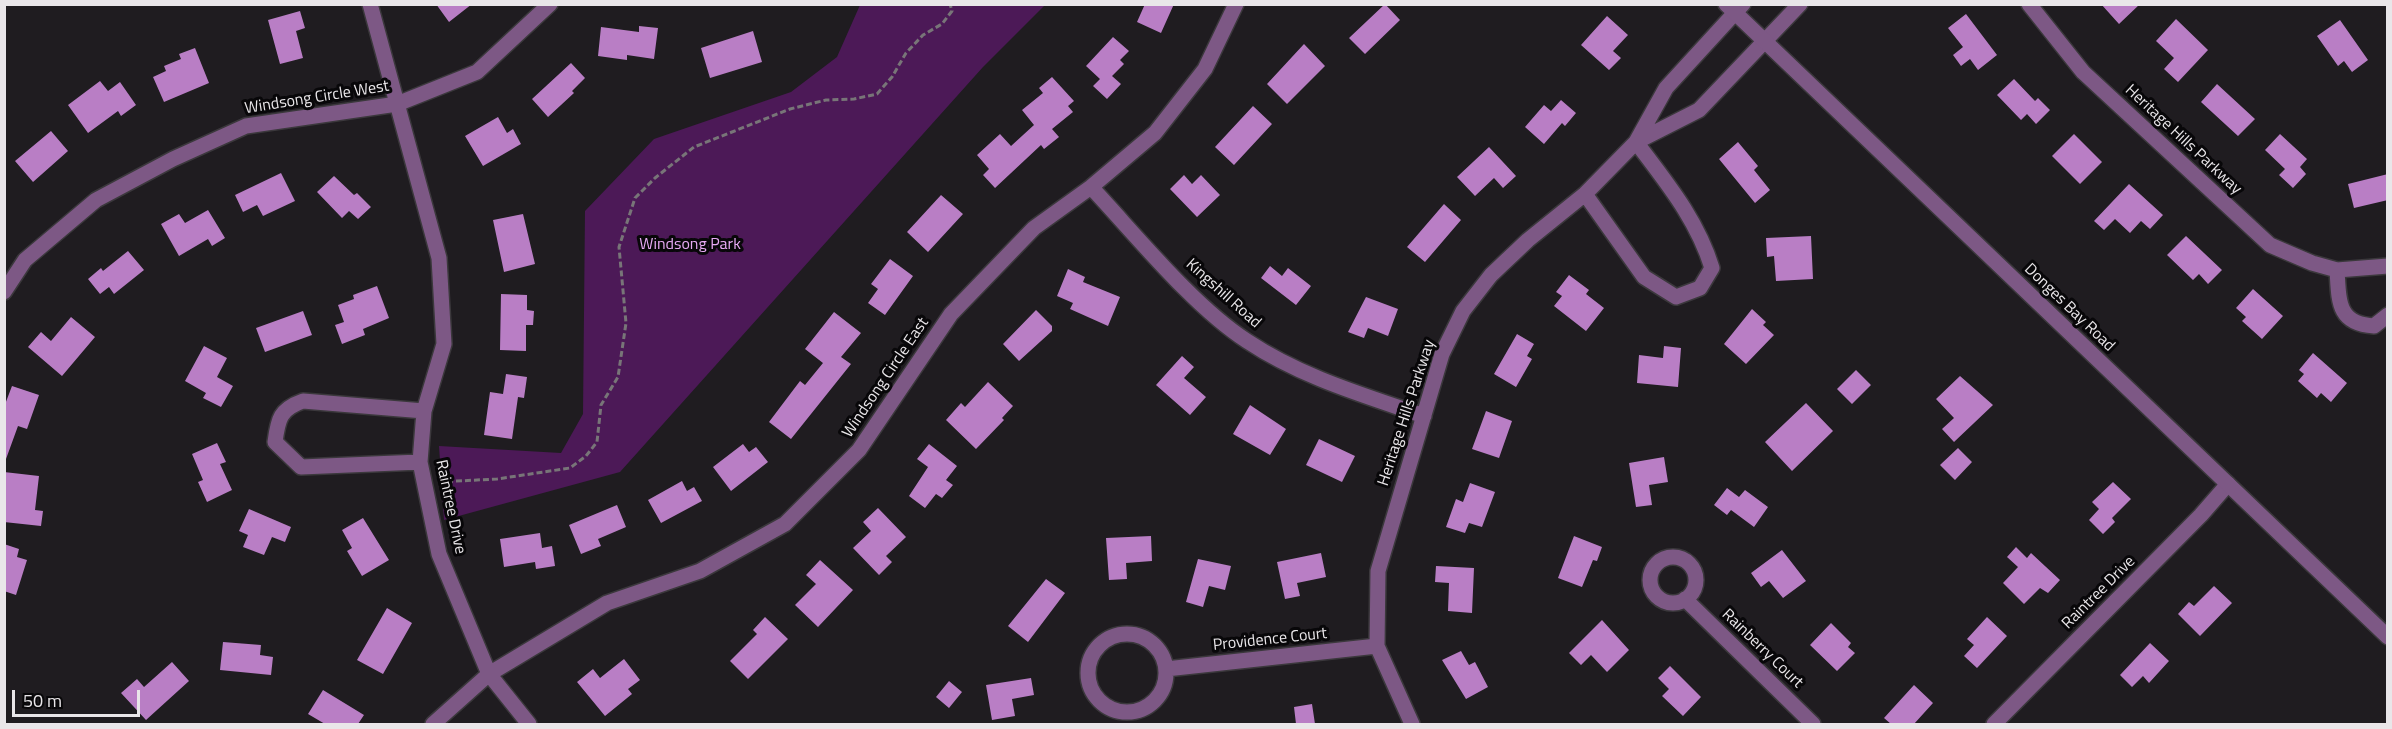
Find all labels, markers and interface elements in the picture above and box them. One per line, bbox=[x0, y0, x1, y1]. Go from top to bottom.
street label: Windsong Circle West bbox=[243, 77, 391, 119]
street label: Heritage Hills Parkway bbox=[2121, 81, 2245, 199]
park label: Windsong Park bbox=[639, 235, 741, 255]
street label: Kingshill Road bbox=[1181, 255, 1265, 333]
street label: Donges Bay Road bbox=[2020, 260, 2118, 356]
street label: Windsong Circle East bbox=[839, 314, 933, 442]
street label: Heritage Hills Parkway bbox=[1374, 338, 1440, 488]
street label: Raintree Drive bbox=[431, 458, 469, 556]
street label: Raintree Drive bbox=[2058, 552, 2140, 634]
street label: Rainberry Court bbox=[1717, 605, 1807, 693]
street label: Providence Court bbox=[1212, 624, 1328, 656]
scale bar bbox=[15, 678, 142, 716]
text: 50 m bbox=[23, 687, 62, 714]

